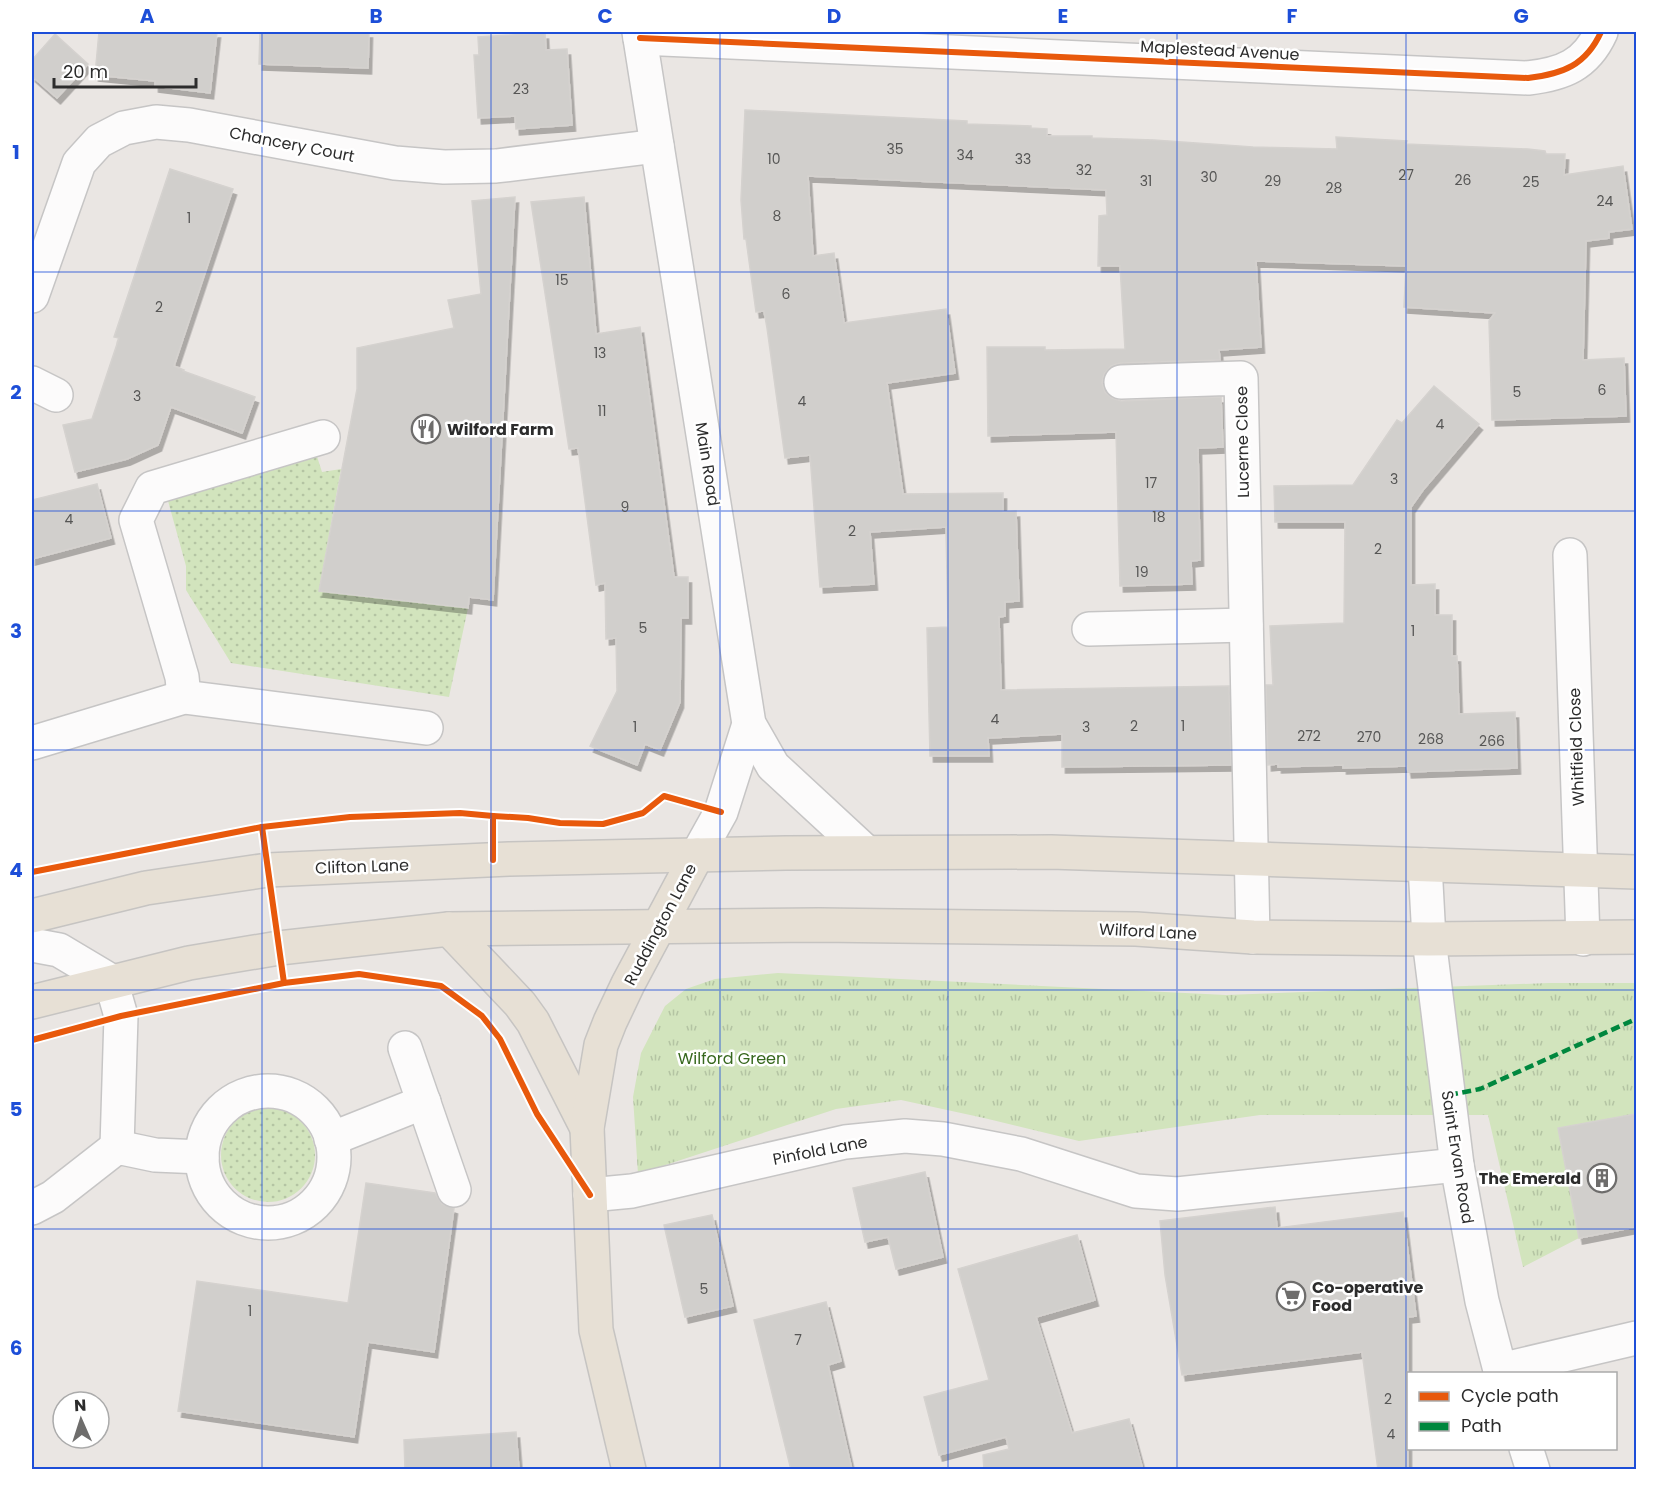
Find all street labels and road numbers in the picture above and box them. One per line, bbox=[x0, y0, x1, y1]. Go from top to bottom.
street label: Maplestead Avenue bbox=[1140, 35, 1300, 66]
street label: Chancery Court bbox=[227, 121, 357, 168]
street label: Lucerne Close bbox=[1230, 386, 1255, 498]
street label: Main Road bbox=[690, 420, 725, 508]
street label: Whitfield Close bbox=[1563, 687, 1590, 807]
street label: Clifton Lane bbox=[315, 853, 409, 880]
street label: Ruddington Lane bbox=[619, 859, 702, 989]
street label: Wilford Lane bbox=[1098, 917, 1198, 946]
street label: Saint Ervan Road bbox=[1436, 1089, 1479, 1225]
street label: Pinfold Lane bbox=[771, 1130, 869, 1171]

